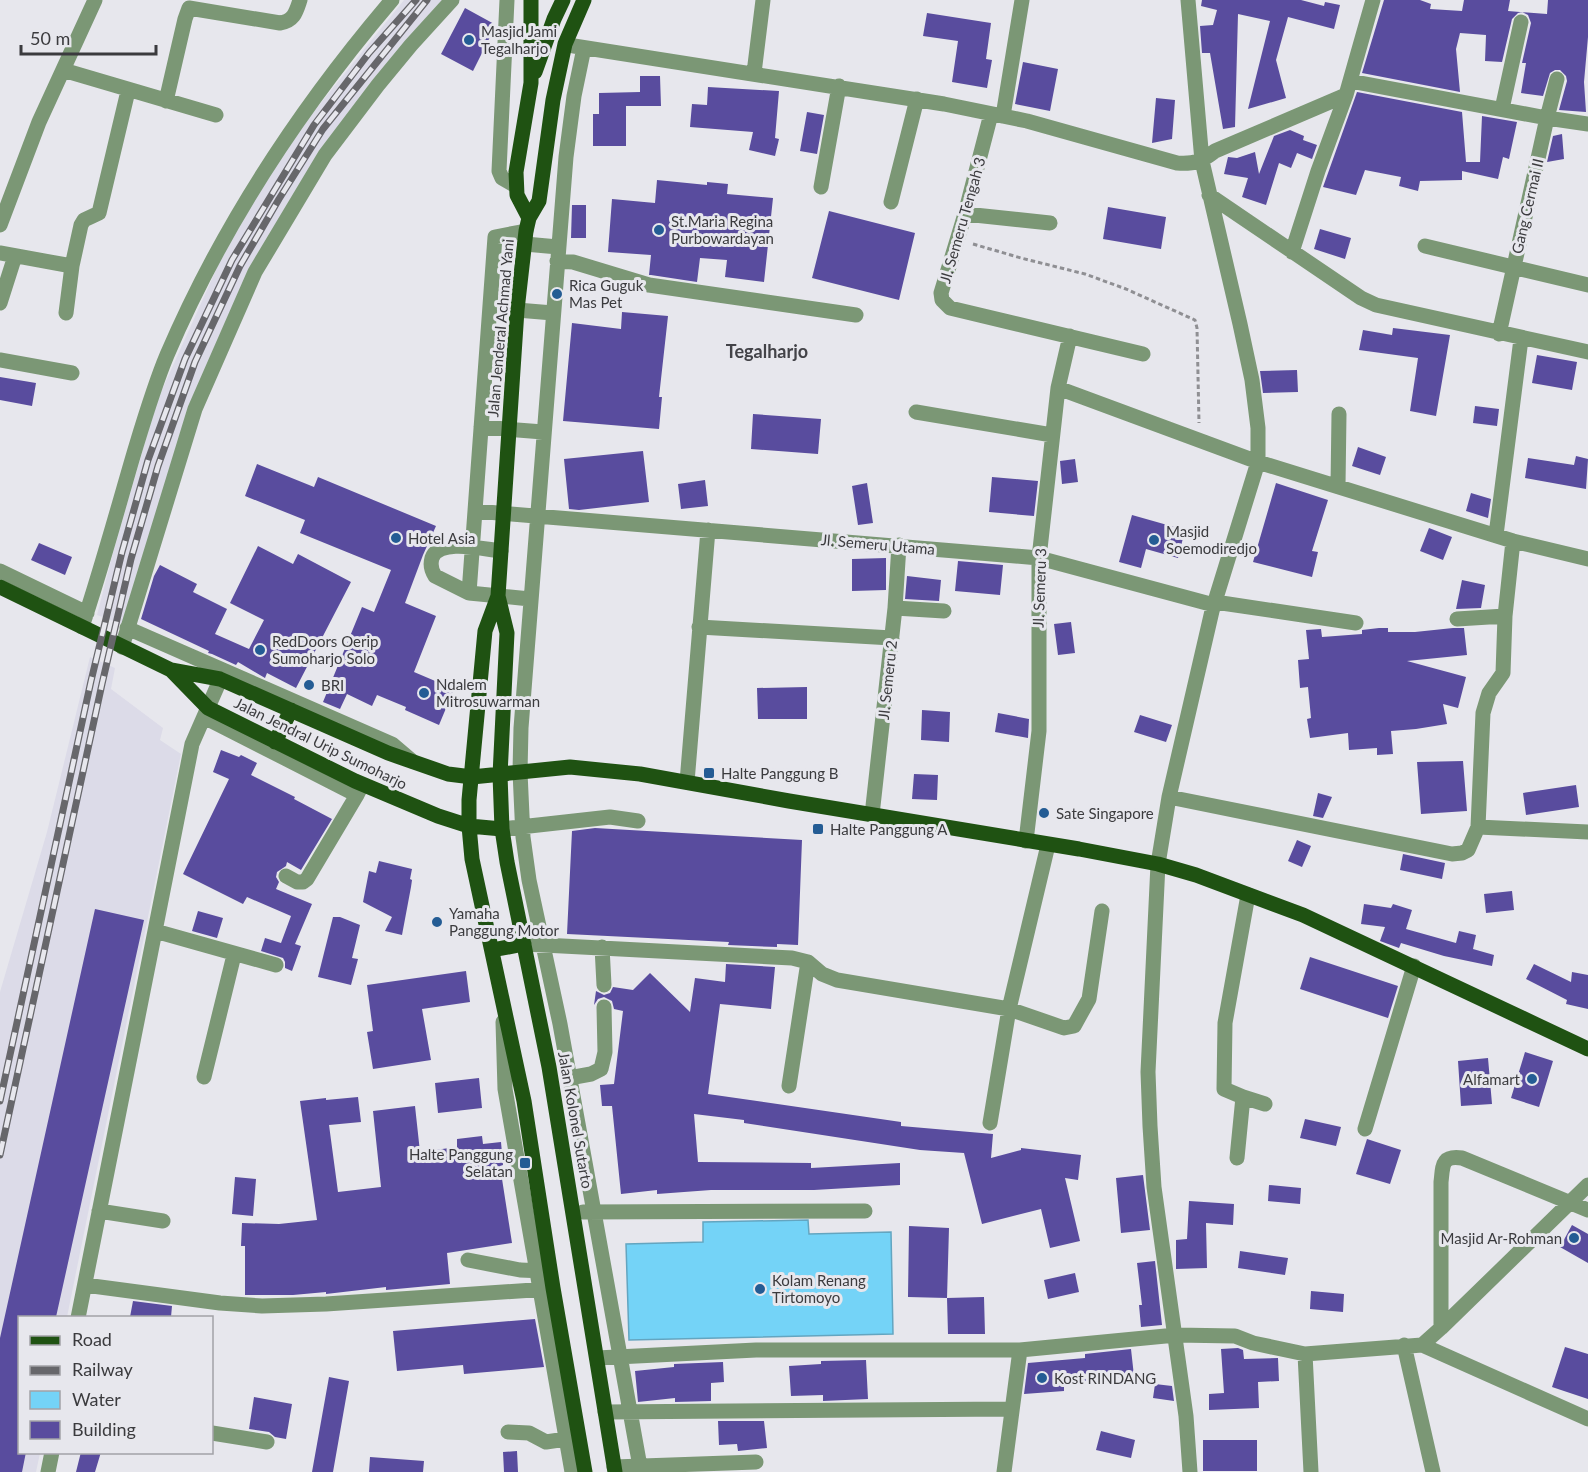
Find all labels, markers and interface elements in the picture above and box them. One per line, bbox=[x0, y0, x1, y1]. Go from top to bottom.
scale bar bbox=[21, 18, 156, 56]
place label: Masjid Jami Tegalharjo bbox=[481, 22, 557, 57]
text: 50 m bbox=[30, 27, 70, 49]
marker: Masjid Jami Tegalharjo bbox=[462, 33, 476, 47]
street label: Jl. Semeru Tengah 3 bbox=[935, 155, 989, 285]
street label: Gang Cermai II bbox=[1507, 157, 1547, 255]
place label: St.Maria Regina Purbowardayan bbox=[671, 212, 774, 247]
marker: St.Maria Regina Purbowardayan bbox=[652, 223, 666, 237]
street label: Jalan Jenderal Achmad Yani bbox=[483, 238, 517, 418]
place label: Rica Guguk Mas Pet bbox=[569, 276, 644, 311]
marker: Rica Guguk Mas Pet bbox=[550, 287, 564, 301]
district label: Tegalharjo bbox=[726, 340, 808, 362]
place label: Masjid Soemodiredjo bbox=[1166, 522, 1257, 557]
place label: Hotel Asia bbox=[408, 529, 475, 547]
street label: Jl. Semeru Utama bbox=[820, 530, 936, 558]
marker: Hotel Asia bbox=[389, 531, 403, 545]
marker: Masjid Soemodiredjo bbox=[1147, 533, 1161, 547]
street label: Jl. Semeru 3 bbox=[1029, 548, 1049, 628]
place label: RedDoors Oerip Sumoharjo Solo bbox=[272, 632, 378, 667]
street label: Jl. Semeru 2 bbox=[874, 639, 900, 721]
marker: RedDoors Oerip Sumoharjo Solo bbox=[253, 643, 267, 657]
place label: Ndalem Mitrosuwarman bbox=[436, 675, 540, 710]
place label: BRI bbox=[321, 676, 344, 694]
marker: BRI bbox=[302, 678, 316, 692]
marker: Ndalem Mitrosuwarman bbox=[417, 686, 431, 700]
street label: Jalan Jendral Urip Sumoharjo bbox=[232, 693, 410, 793]
place label: Halte Panggung B bbox=[721, 764, 839, 782]
marker: Halte Panggung B bbox=[702, 766, 716, 780]
place label: Sate Singapore bbox=[1056, 804, 1154, 822]
marker: Sate Singapore bbox=[1037, 806, 1051, 820]
place label: Halte Panggung A bbox=[830, 820, 948, 838]
marker: Halte Panggung A bbox=[811, 822, 825, 836]
place label: Yamaha Panggung Motor bbox=[449, 904, 559, 939]
marker: Yamaha Panggung Motor bbox=[430, 915, 444, 929]
street label: Jalan Kolonel Sutarto bbox=[555, 1050, 597, 1190]
place label: Alfamart bbox=[1463, 1070, 1521, 1088]
marker: Alfamart bbox=[1525, 1072, 1539, 1086]
place label: Halte Panggung Selatan bbox=[409, 1145, 513, 1180]
marker: Halte Panggung Selatan bbox=[518, 1156, 532, 1170]
place label: Masjid Ar-Rohman bbox=[1441, 1229, 1562, 1247]
marker: Masjid Ar-Rohman bbox=[1567, 1231, 1581, 1245]
place label: Kolam Renang Tirtomoyo bbox=[772, 1271, 866, 1306]
marker: Kolam Renang Tirtomoyo bbox=[753, 1282, 767, 1296]
legend bbox=[18, 1316, 213, 1454]
text: Road bbox=[72, 1328, 112, 1350]
text: Railway bbox=[72, 1358, 133, 1380]
place label: Kost RINDANG bbox=[1054, 1369, 1156, 1387]
marker: Kost RINDANG bbox=[1035, 1371, 1049, 1385]
text: Water bbox=[72, 1388, 121, 1410]
text: Building bbox=[72, 1418, 136, 1440]

